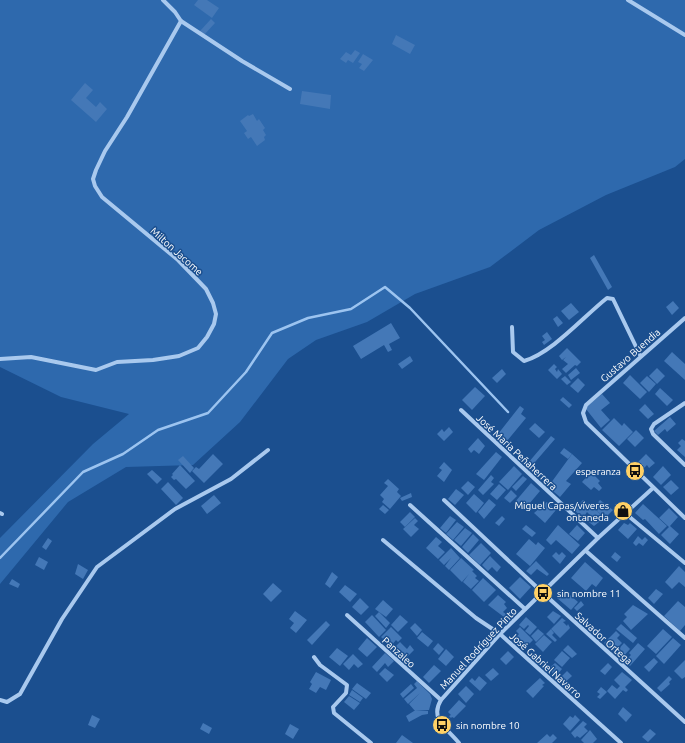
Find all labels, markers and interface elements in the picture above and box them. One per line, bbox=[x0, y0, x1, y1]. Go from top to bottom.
street label: Milton Jacome bbox=[148, 225, 205, 278]
street label: Gustavo Buendia bbox=[598, 326, 662, 384]
street label: José Maria Peñaherrera bbox=[474, 412, 559, 492]
bus stop icon: esperanza bbox=[624, 460, 646, 482]
place label: esperanza bbox=[575, 466, 621, 477]
place label: Miguel Capas/víveres ontaneda bbox=[514, 500, 609, 523]
shop icon: Miguel Capas/víveres ontaneda bbox=[612, 500, 634, 522]
bus stop icon: sin nombre 11 bbox=[532, 582, 554, 604]
place label: sin nombre 11 bbox=[557, 588, 621, 599]
street label: Manuel Rodríguez Pinto bbox=[438, 605, 519, 691]
street label: Salvador Ortega bbox=[573, 610, 634, 667]
street label: José Gabriel Navarro bbox=[507, 630, 584, 701]
street label: Panzaleo bbox=[380, 635, 417, 670]
bus stop icon: sin nombre 10 bbox=[431, 714, 453, 736]
place label: sin nombre 10 bbox=[456, 720, 520, 731]

